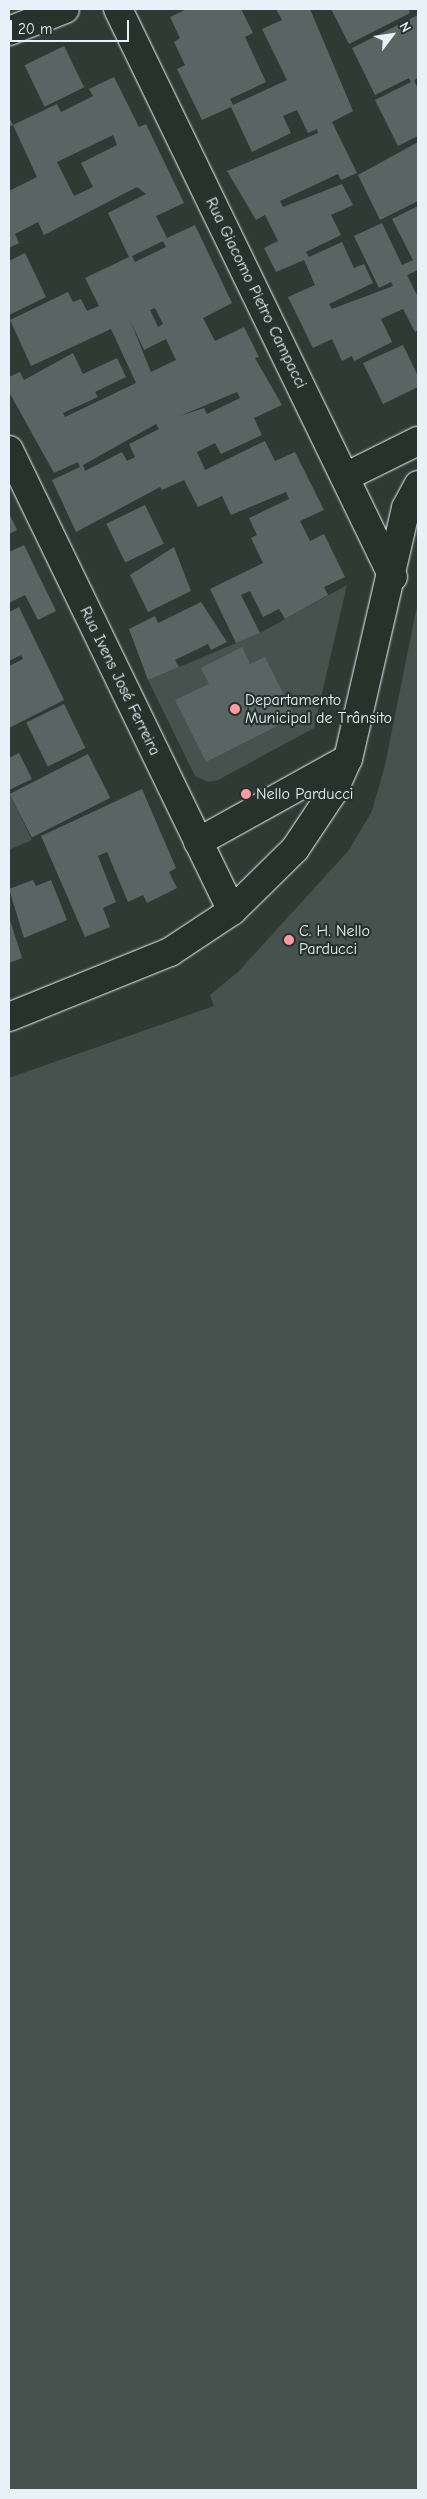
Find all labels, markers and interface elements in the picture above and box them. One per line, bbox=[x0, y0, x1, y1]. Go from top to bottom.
scale bar bbox=[12, 10, 131, 42]
north arrow bbox=[367, 10, 417, 60]
text: N bbox=[396, 19, 415, 35]
text: 20 m bbox=[18, 20, 52, 38]
street label: Rua Giacomo Pietro Campacci bbox=[201, 194, 311, 392]
street label: Rua Ivens José Ferreira bbox=[76, 603, 164, 759]
place label: Departamento Municipal de Trânsito bbox=[245, 690, 392, 728]
marker: Departamento Municipal de Trânsito bbox=[229, 703, 241, 715]
place label: Nello Parducci bbox=[256, 784, 353, 804]
marker: Nello Parducci bbox=[240, 788, 252, 800]
place label: C. H. Nello Parducci bbox=[299, 921, 370, 959]
marker: C. H. Nello Parducci bbox=[283, 934, 295, 946]

